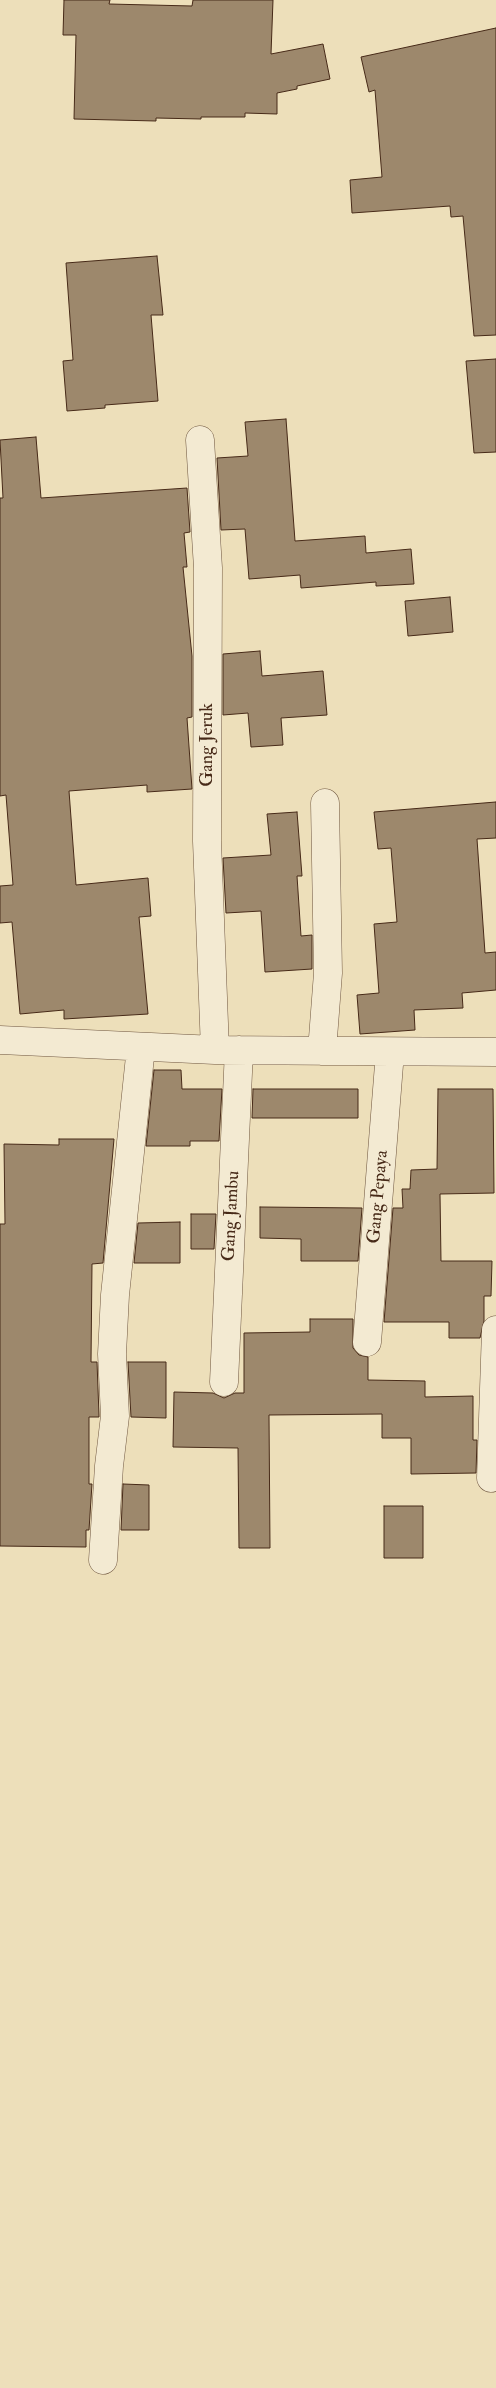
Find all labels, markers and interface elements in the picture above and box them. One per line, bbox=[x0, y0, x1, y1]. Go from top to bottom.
street label: Gang Jeruk bbox=[197, 703, 219, 787]
street label: Gang Pepaya bbox=[364, 1149, 394, 1245]
street label: Gang Jambu bbox=[219, 1170, 245, 1262]

